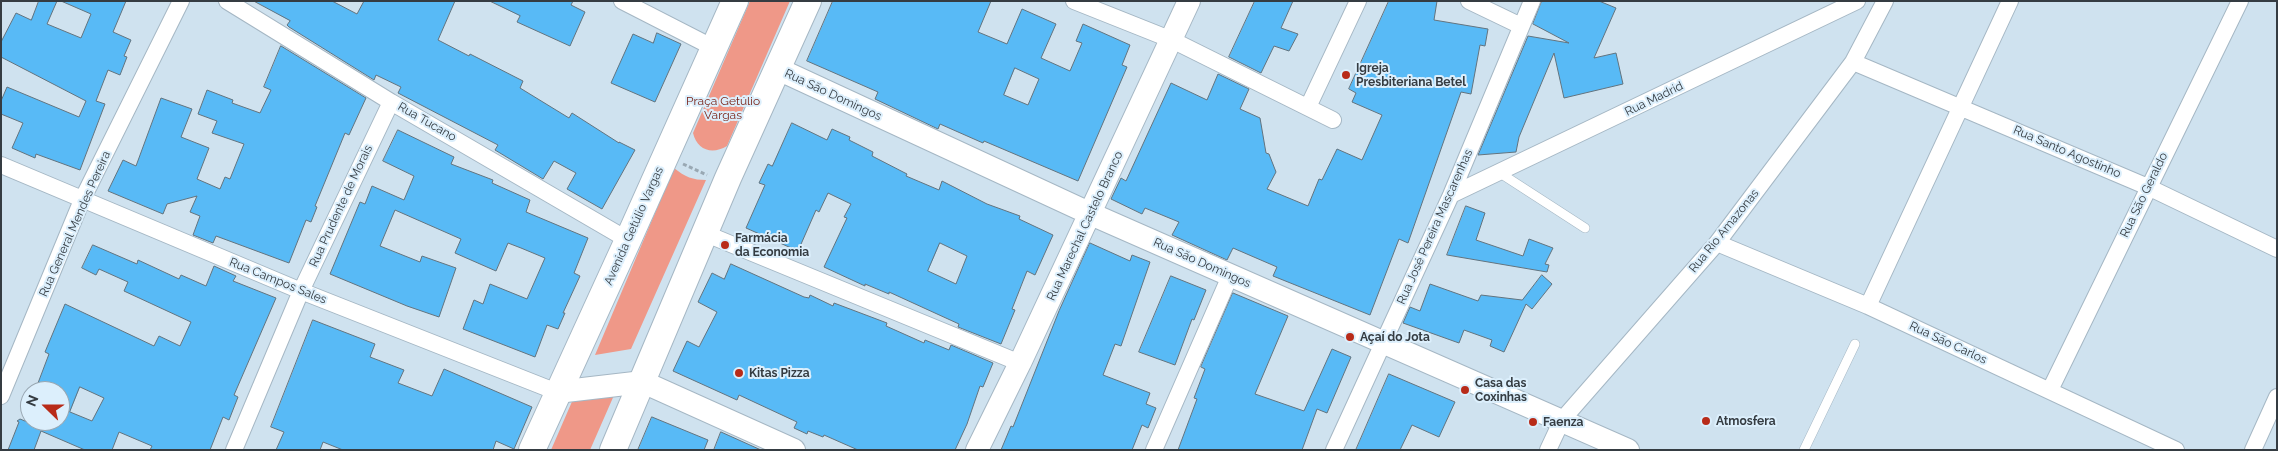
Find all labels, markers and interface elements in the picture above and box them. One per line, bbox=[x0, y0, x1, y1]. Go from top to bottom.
place label: Igreja Presbiteriana Betel bbox=[1356, 61, 1466, 89]
street label: Rua São Domingos bbox=[782, 66, 884, 124]
marker: Igreja Presbiteriana Betel bbox=[1340, 69, 1352, 81]
street label: Rua Madrid bbox=[1622, 79, 1686, 119]
park label: Praça Getúlio Vargas bbox=[686, 94, 760, 122]
street label: Rua Tucano bbox=[395, 99, 459, 145]
street label: Rua Santo Agostinho bbox=[2011, 123, 2123, 181]
street label: Rua Prudente de Morais bbox=[306, 143, 376, 269]
street label: Rua José Pereira Mascarenhas bbox=[1394, 147, 1476, 307]
street label: Rua General Mendes Pereira bbox=[36, 149, 114, 299]
street label: Rua Marechal Castelo Branco bbox=[1044, 149, 1126, 303]
street label: Rua São Geraldo bbox=[2117, 150, 2171, 240]
street label: Avenida Getúlio Vargas bbox=[601, 164, 667, 288]
street label: Rua Rio Amazonas bbox=[1686, 186, 1762, 276]
place label: Farmácia da Economia bbox=[735, 231, 809, 259]
street label: Rua São Domingos bbox=[1151, 235, 1253, 291]
marker: Farmácia da Economia bbox=[719, 239, 731, 251]
street label: Rua Campos Sales bbox=[227, 255, 329, 307]
street label: Rua São Carlos bbox=[1907, 319, 1989, 367]
place label: Açaí do Jota bbox=[1360, 330, 1430, 344]
marker: Açaí do Jota bbox=[1344, 331, 1356, 343]
place label: Kitas Pizza bbox=[749, 366, 810, 380]
marker: Kitas Pizza bbox=[733, 367, 745, 379]
place label: Casa das Coxinhas bbox=[1475, 376, 1527, 404]
north arrow bbox=[20, 381, 70, 431]
marker: Casa das Coxinhas bbox=[1459, 384, 1471, 396]
text: N bbox=[23, 393, 41, 409]
place label: Atmosfera bbox=[1716, 414, 1776, 428]
place label: Faenza bbox=[1543, 415, 1583, 429]
marker: Atmosfera bbox=[1700, 415, 1712, 427]
marker: Faenza bbox=[1527, 416, 1539, 428]

